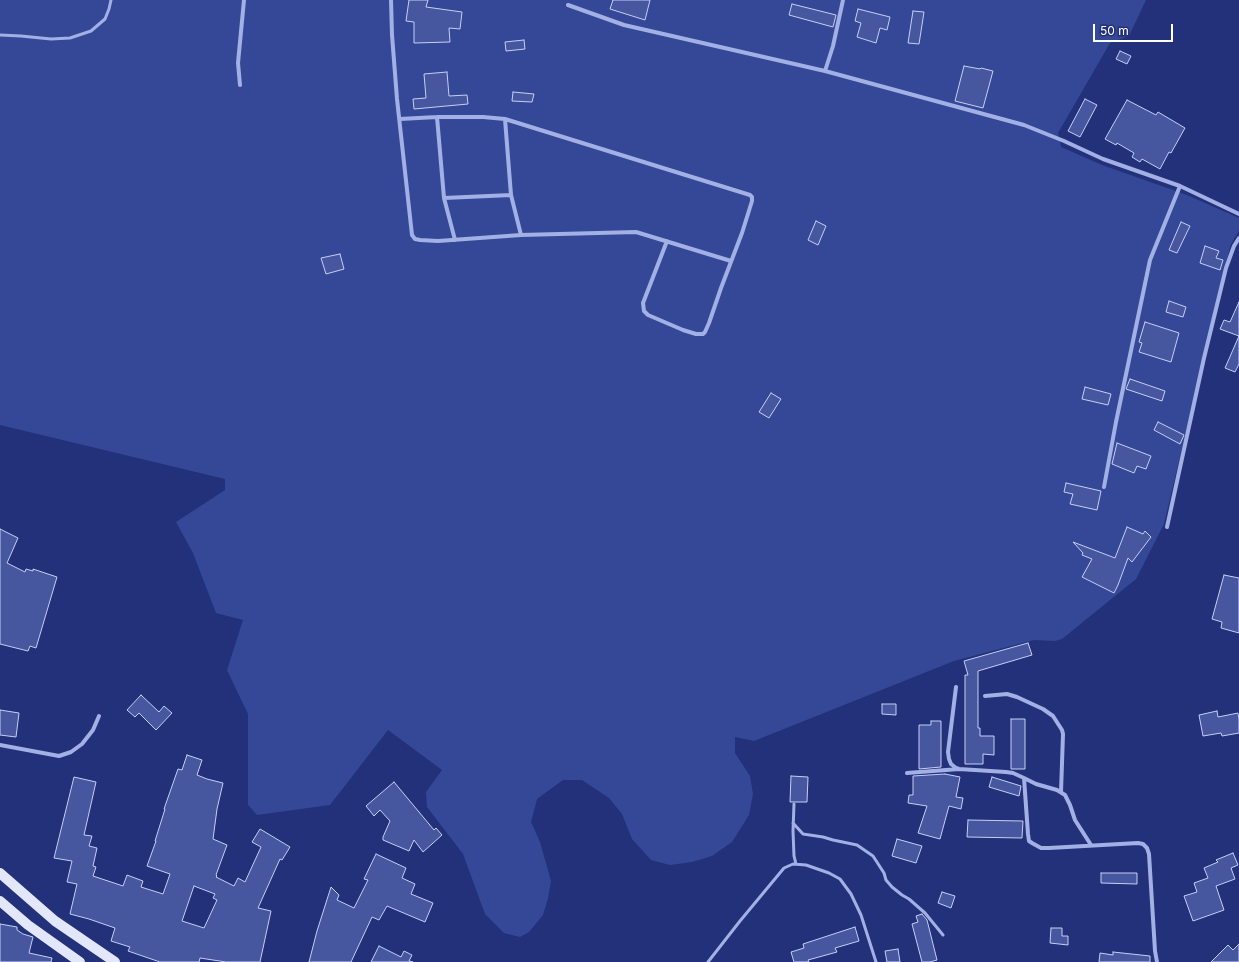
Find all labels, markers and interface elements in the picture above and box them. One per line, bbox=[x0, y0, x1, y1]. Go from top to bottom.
scale bar bbox=[1095, 16, 1175, 42]
text: 50 m bbox=[1100, 23, 1129, 38]

